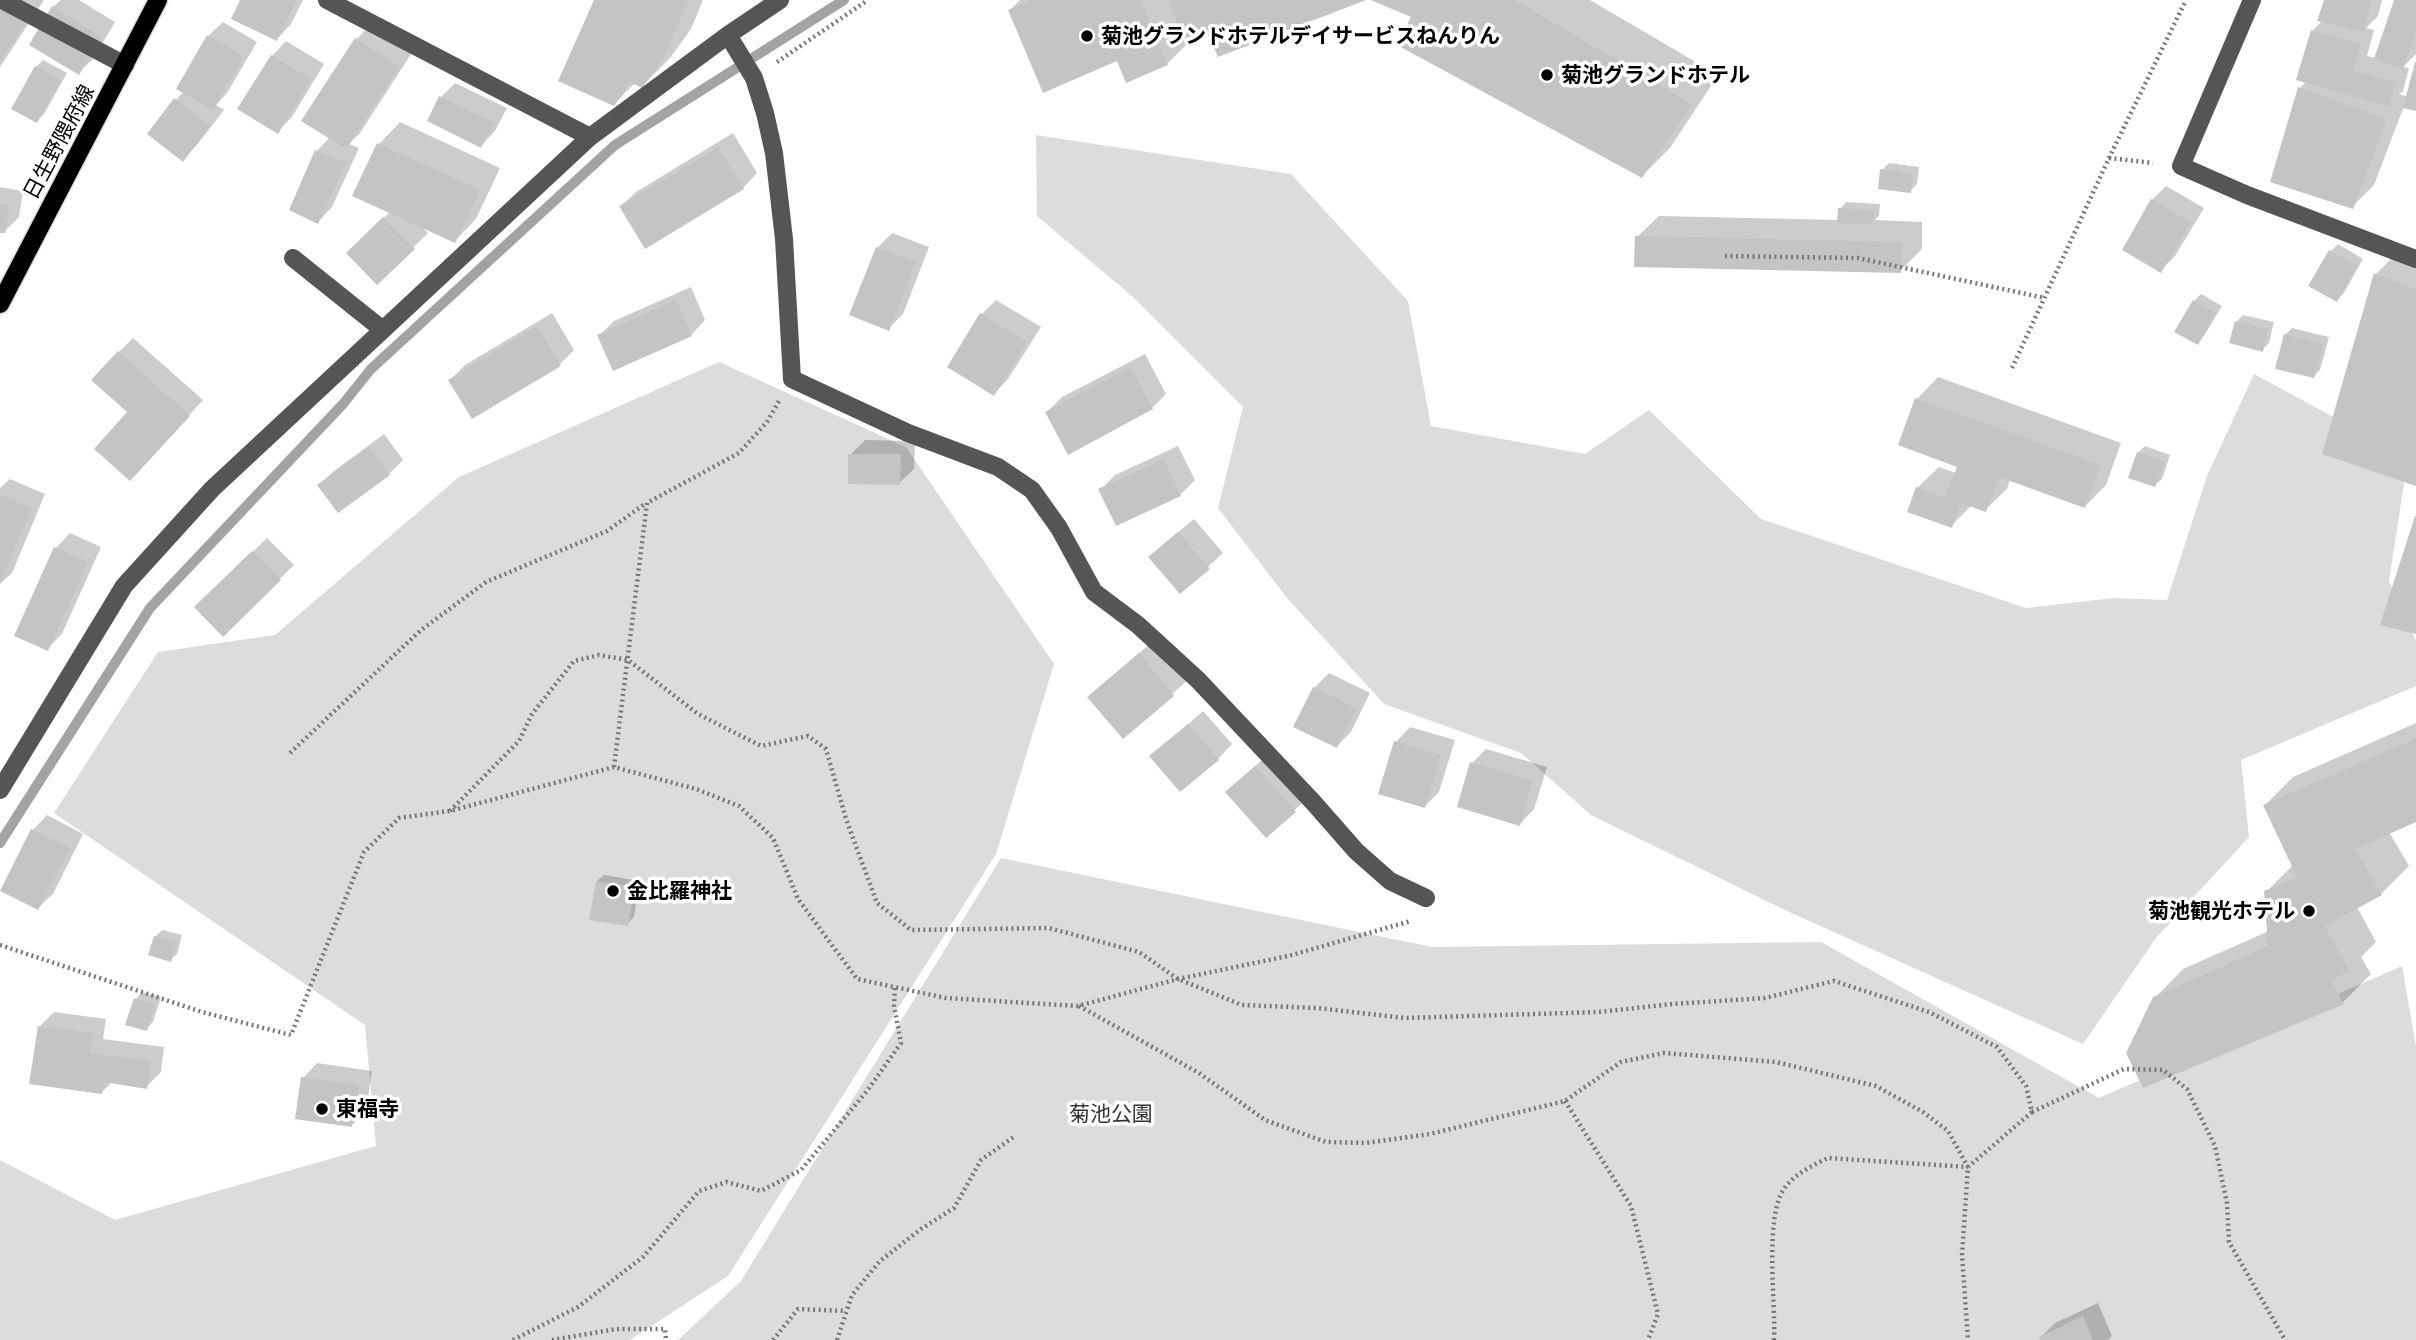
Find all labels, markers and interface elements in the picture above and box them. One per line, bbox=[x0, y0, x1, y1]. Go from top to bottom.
place label: 菊池グランドホテルデイサービスねんりん bbox=[1101, 23, 1500, 49]
marker: 菊池グランドホテルデイサービスねんりん bbox=[1079, 28, 1095, 44]
place label: 菊池グランドホテル bbox=[1561, 62, 1750, 88]
marker: 菊池グランドホテル bbox=[1539, 67, 1555, 83]
street label: 日生野隈府線 bbox=[18, 80, 100, 204]
place label: 金比羅神社 bbox=[627, 878, 732, 904]
marker: 金比羅神社 bbox=[605, 883, 621, 899]
place label: 菊池観光ホテル bbox=[2148, 898, 2295, 924]
marker: 菊池観光ホテル bbox=[2301, 903, 2317, 919]
place label: 東福寺 bbox=[336, 1096, 399, 1122]
marker: 東福寺 bbox=[314, 1101, 330, 1117]
park label: 菊池公園 bbox=[1069, 1101, 1153, 1127]

